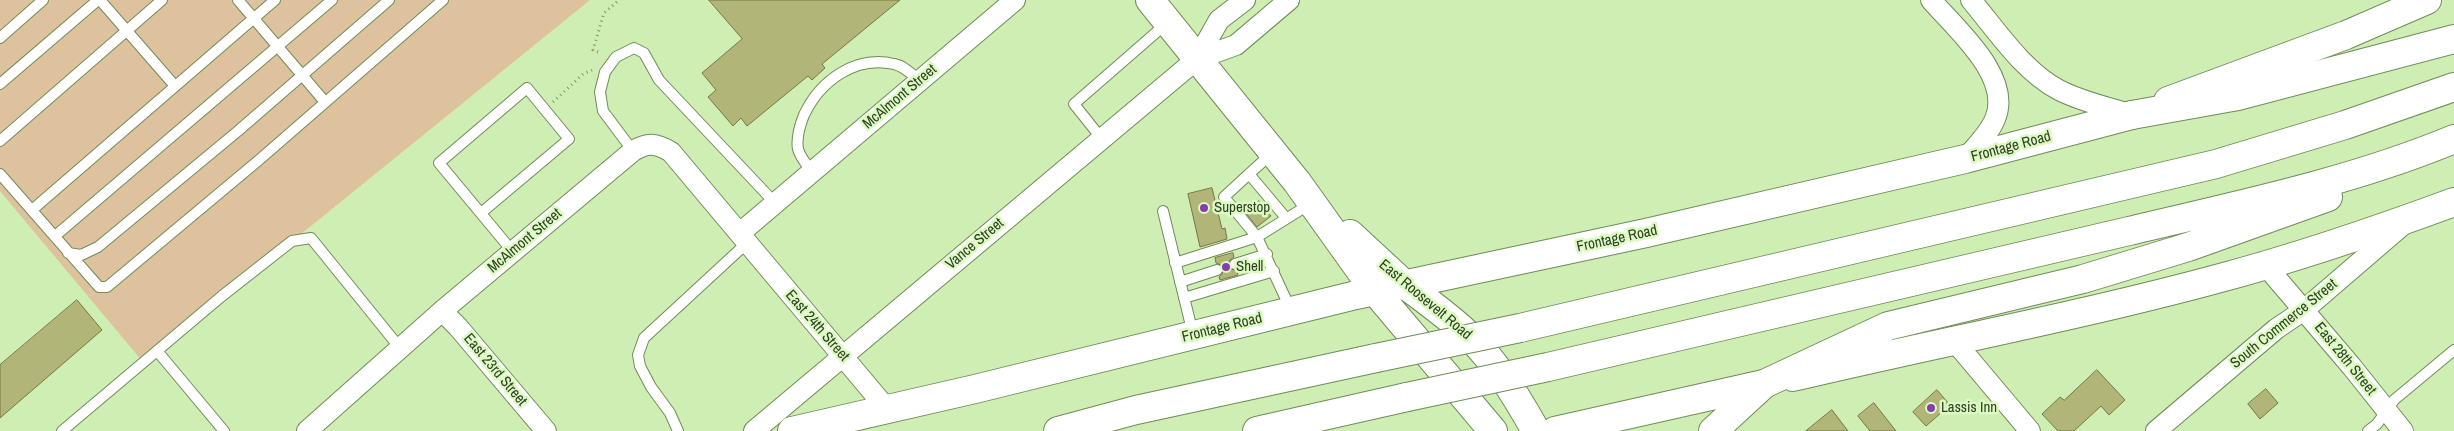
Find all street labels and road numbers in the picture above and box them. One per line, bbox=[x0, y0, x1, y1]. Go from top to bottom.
street label: McAlmont Street bbox=[859, 61, 941, 133]
street label: Frontage Road bbox=[1969, 128, 2053, 166]
street label: McAlmont Street bbox=[484, 205, 566, 277]
street label: Vance Street bbox=[942, 215, 1008, 273]
street label: Frontage Road bbox=[1575, 222, 1659, 256]
street label: East Roosevelt Road bbox=[1375, 256, 1475, 344]
street label: South Commerce Street bbox=[2227, 275, 2341, 373]
street label: East 24th Street bbox=[781, 287, 853, 365]
street label: Frontage Road bbox=[1180, 309, 1264, 347]
street label: East 28th Street bbox=[2310, 319, 2380, 399]
street label: East 23rd Street bbox=[460, 330, 530, 410]

